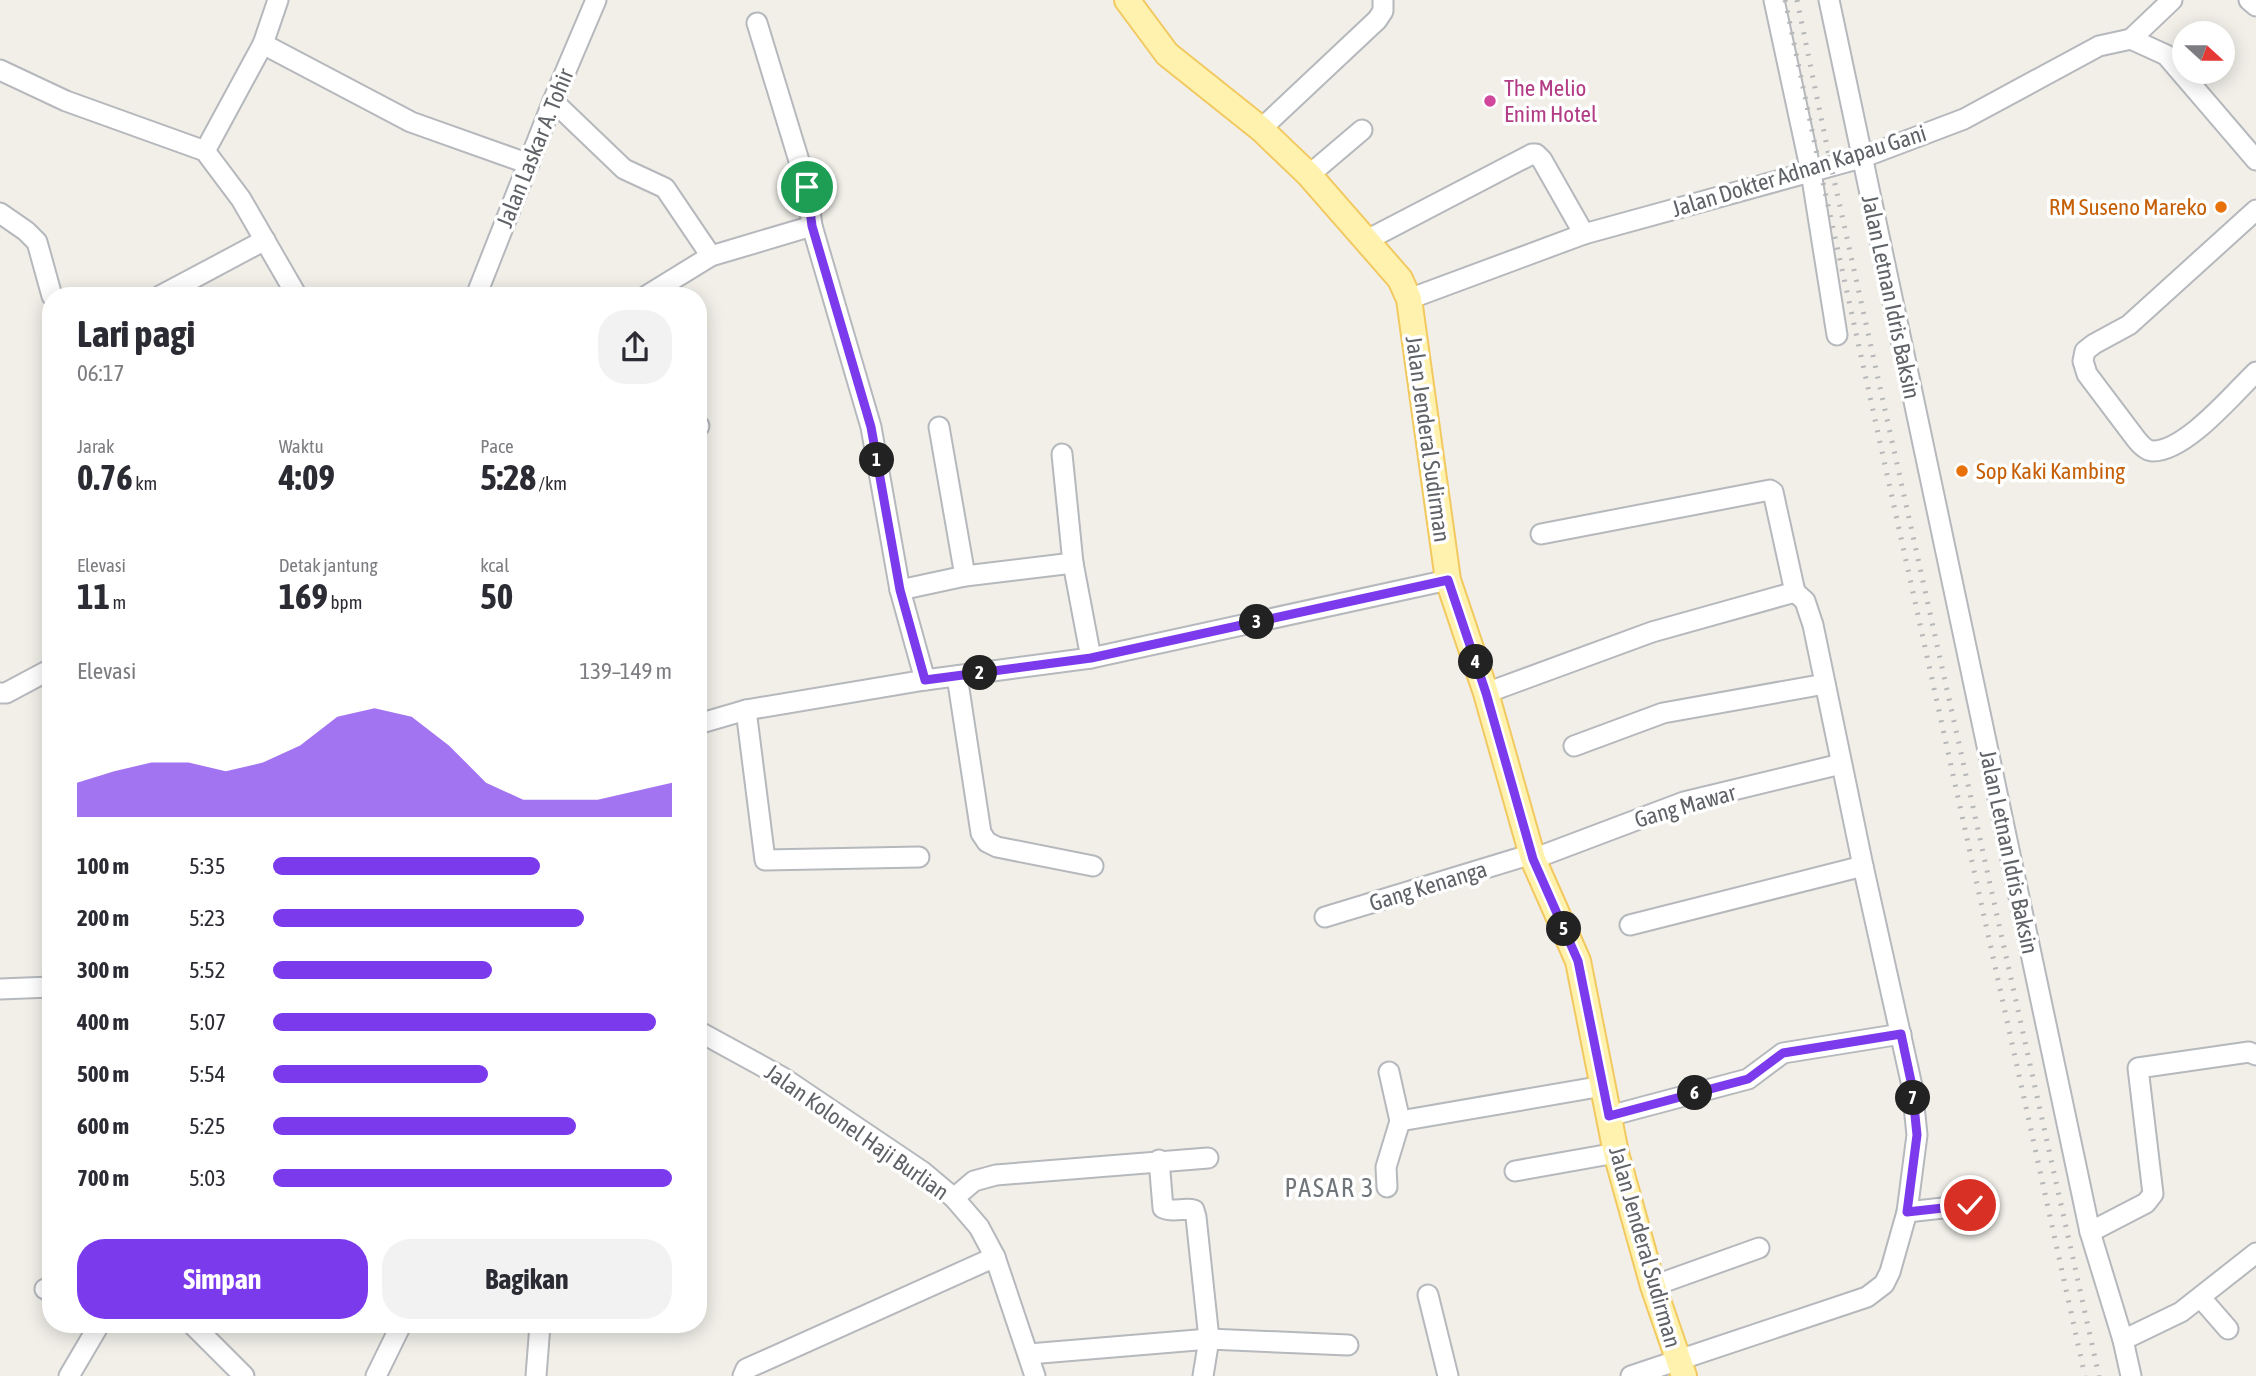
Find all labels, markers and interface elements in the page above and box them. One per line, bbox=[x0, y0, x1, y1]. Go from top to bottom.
north arrow bbox=[2172, 21, 2235, 84]
map controls bbox=[2172, 21, 2235, 84]
street label: Jalan Laskar A. Tohir bbox=[491, 64, 579, 231]
place label: The Melio Enim Hotel bbox=[1504, 75, 1597, 127]
marker: The Melio Enim Hotel bbox=[1482, 93, 1498, 109]
street label: Jalan Dokter Adnan Kapau Gani bbox=[1669, 120, 1929, 222]
pin bbox=[777, 157, 837, 217]
icon: arrive bbox=[788, 168, 826, 206]
street label: Jalan Letnan Idris Baksin bbox=[1857, 193, 1925, 401]
place label: RM Suseno Mareko bbox=[2049, 194, 2207, 220]
marker: RM Suseno Mareko bbox=[2213, 199, 2229, 215]
button: share bbox=[598, 310, 672, 384]
text: Lari pagi bbox=[77, 312, 195, 355]
street label: Jalan Jenderal Sudirman bbox=[1401, 334, 1455, 544]
text: 06:17 bbox=[77, 360, 124, 386]
text: Jarak bbox=[77, 435, 114, 457]
text: Waktu bbox=[279, 435, 324, 457]
text: Pace bbox=[480, 435, 514, 457]
pin: 1 bbox=[860, 442, 894, 477]
text: 1 bbox=[872, 448, 881, 470]
text: 0.76 bbox=[77, 457, 133, 497]
text: 4:09 bbox=[279, 457, 335, 497]
text: 5:28 bbox=[480, 457, 536, 497]
place label: Sop Kaki Kambing bbox=[1976, 458, 2125, 484]
marker: Sop Kaki Kambing bbox=[1954, 463, 1970, 479]
text: km bbox=[133, 472, 157, 494]
text: /km bbox=[536, 472, 567, 494]
text: Elevasi bbox=[77, 554, 126, 576]
text: Detak jantung bbox=[279, 554, 378, 576]
text: kcal bbox=[480, 554, 509, 576]
text: 11 bbox=[77, 576, 110, 616]
text: 169 bbox=[279, 576, 328, 616]
text: 50 bbox=[480, 576, 513, 616]
text: m bbox=[110, 591, 126, 613]
text: bpm bbox=[328, 591, 362, 613]
pin: 3 bbox=[1240, 604, 1274, 640]
text: 3 bbox=[1252, 610, 1261, 632]
pin: 4 bbox=[1458, 644, 1494, 680]
text: 4 bbox=[1471, 650, 1480, 672]
pin: 2 bbox=[962, 656, 998, 690]
text: Elevasi bbox=[77, 658, 136, 684]
text: 139–149 m bbox=[579, 658, 672, 684]
text: 2 bbox=[975, 661, 984, 683]
street label: Jalan Letnan Idris Baksin bbox=[1975, 748, 2043, 956]
street label: Gang Mawar bbox=[1631, 779, 1740, 833]
text: 100 m bbox=[77, 853, 129, 879]
text: 5:35 bbox=[189, 853, 226, 879]
street label: Gang Kenanga bbox=[1366, 856, 1490, 916]
text: 200 m bbox=[77, 905, 129, 931]
text: 5:23 bbox=[189, 905, 226, 931]
pin: 5 bbox=[1546, 912, 1582, 946]
text: 5 bbox=[1559, 917, 1568, 939]
text: 300 m bbox=[77, 957, 129, 983]
text: 5:52 bbox=[189, 957, 226, 983]
text: 400 m bbox=[77, 1009, 129, 1035]
text: 5:07 bbox=[189, 1009, 226, 1035]
street label: Jalan Kolonel Haji Burlian bbox=[760, 1059, 954, 1205]
text: 500 m bbox=[77, 1061, 129, 1087]
text: 5:54 bbox=[189, 1061, 226, 1087]
pin: 6 bbox=[1678, 1076, 1712, 1110]
pin: 7 bbox=[1896, 1080, 1930, 1116]
text: 6 bbox=[1690, 1081, 1699, 1103]
text: 7 bbox=[1908, 1086, 1917, 1108]
text: 600 m bbox=[77, 1113, 129, 1139]
text: 5:25 bbox=[189, 1113, 226, 1139]
street label: Jalan Jenderal Sudirman bbox=[1604, 1144, 1686, 1350]
text: 700 m bbox=[77, 1165, 129, 1191]
text: 5:03 bbox=[189, 1165, 226, 1191]
district label: PASAR 3 bbox=[1285, 1173, 1375, 1203]
pin bbox=[1940, 1175, 2000, 1235]
icon: check bbox=[1951, 1186, 1989, 1224]
button: Simpan bbox=[77, 1239, 368, 1319]
button: Bagikan bbox=[382, 1239, 672, 1319]

